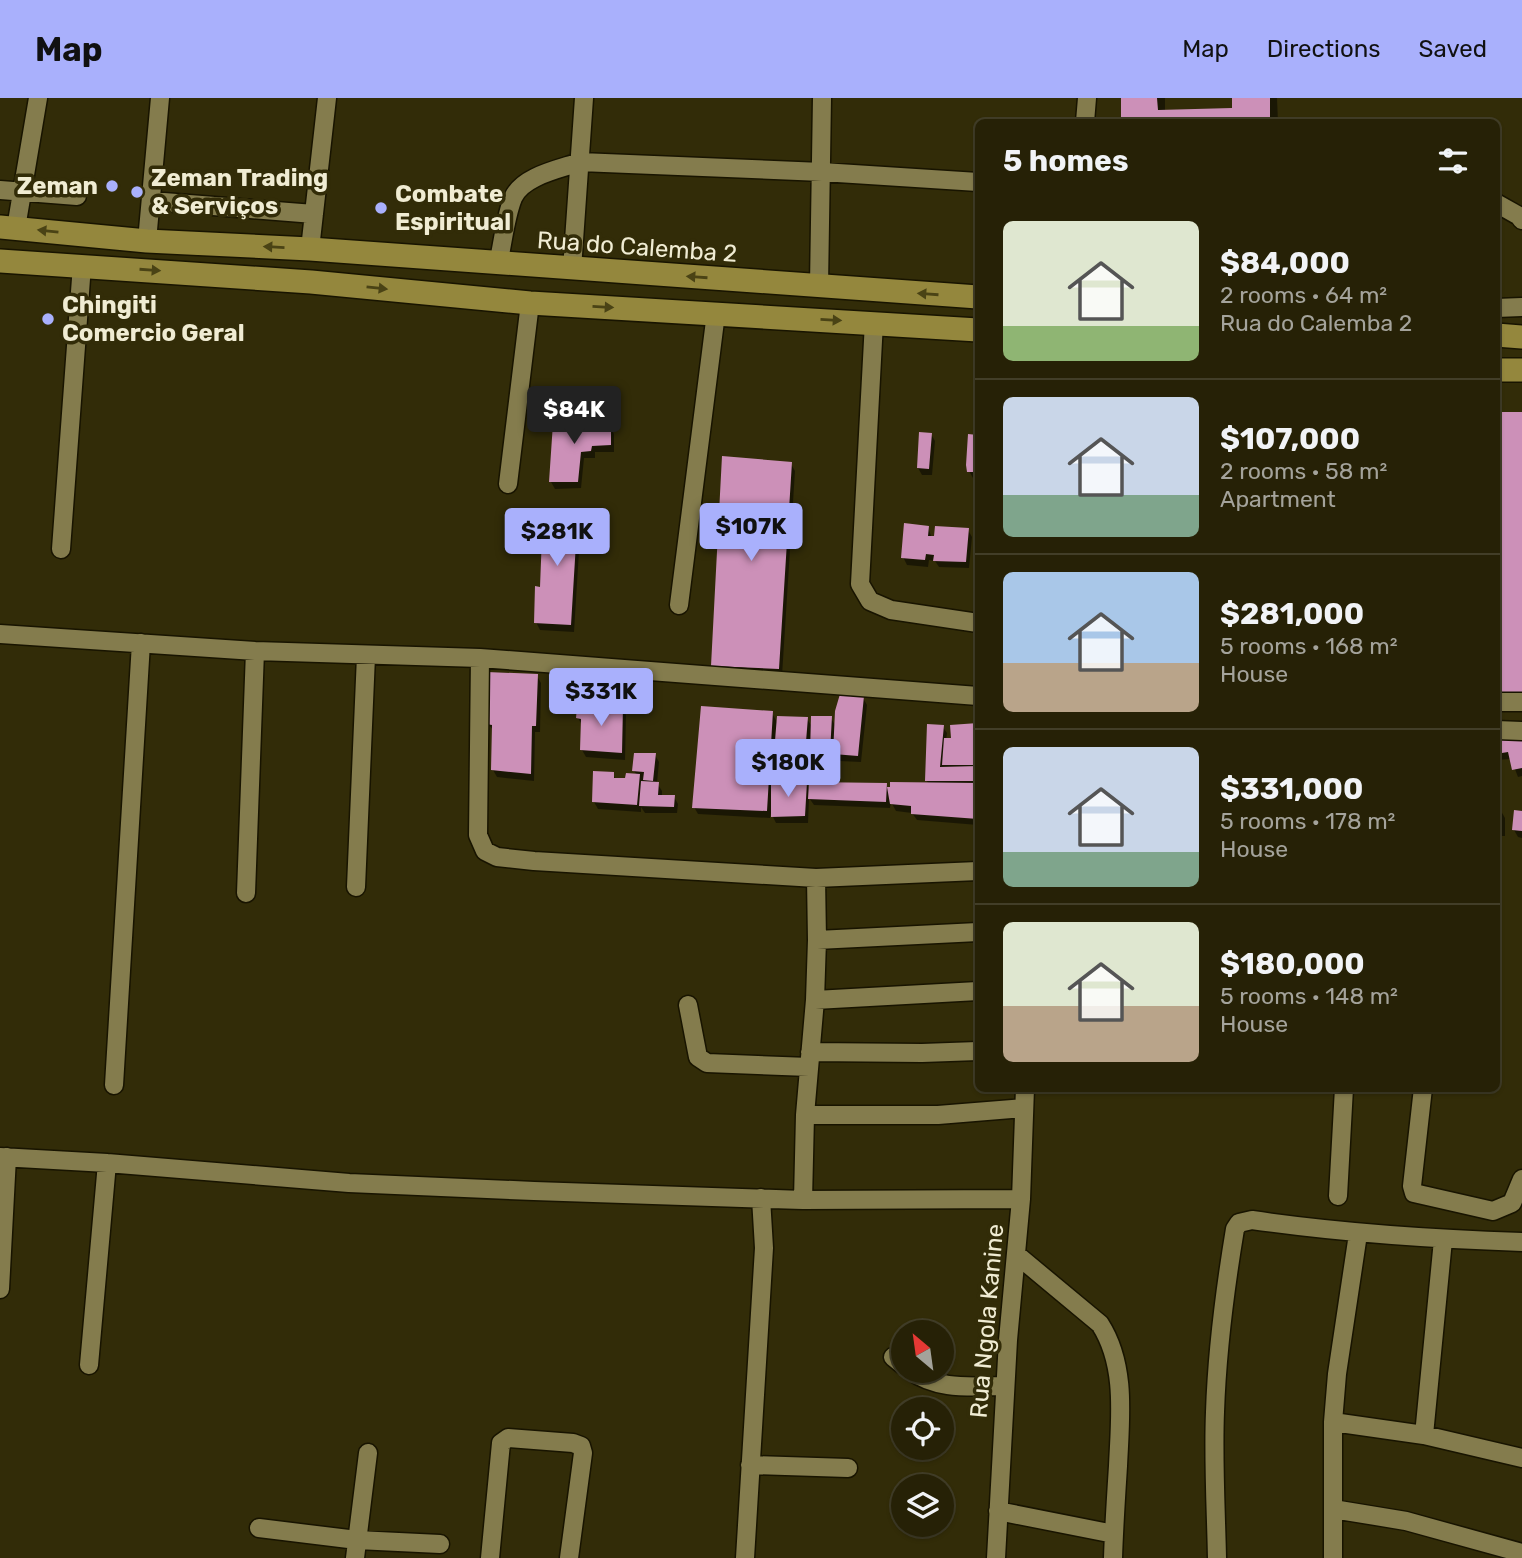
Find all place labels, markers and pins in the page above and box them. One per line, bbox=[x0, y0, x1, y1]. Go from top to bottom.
place label: Zeman Trading & Serviços bbox=[151, 164, 328, 220]
place label: Zeman bbox=[17, 172, 98, 200]
marker: Zeman bbox=[104, 178, 120, 194]
place label: Combate Espiritual bbox=[395, 180, 511, 236]
marker: Zeman Trading & Serviços bbox=[129, 184, 145, 200]
marker: Combate Espiritual bbox=[373, 200, 389, 216]
place label: Chingiti Comercio Geral bbox=[62, 291, 245, 347]
marker: Chingiti Comercio Geral bbox=[40, 311, 56, 327]
pin: $84K bbox=[533, 386, 615, 446]
pin: $107K bbox=[702, 504, 800, 563]
pin: $281K bbox=[508, 508, 606, 568]
pin: $331K bbox=[552, 668, 650, 728]
pin: $180K bbox=[739, 740, 837, 799]

